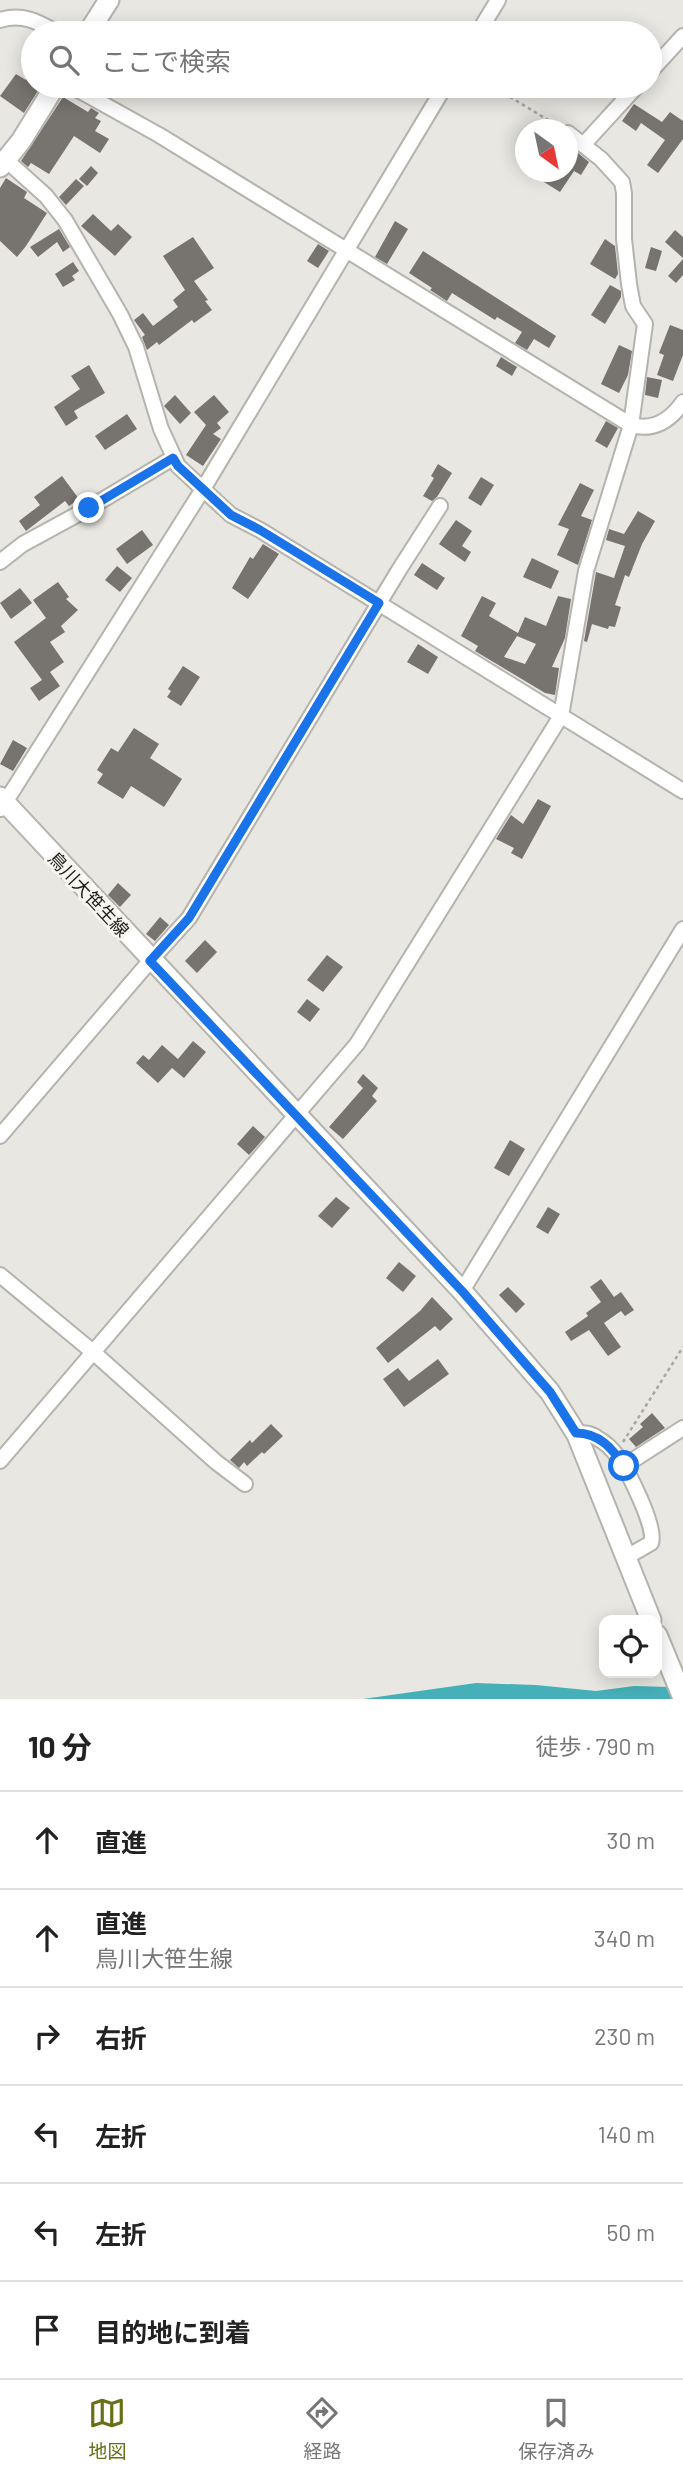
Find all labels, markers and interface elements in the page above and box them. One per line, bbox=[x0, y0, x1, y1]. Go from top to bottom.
search box bbox=[21, 21, 662, 98]
icon: search bbox=[45, 41, 83, 79]
text: ここで検索 bbox=[101, 45, 231, 76]
north arrow bbox=[515, 119, 578, 182]
route end bbox=[73, 492, 104, 523]
street label: 鳥川大笹生線 bbox=[44, 847, 134, 941]
route start bbox=[608, 1450, 639, 1481]
map controls bbox=[599, 1615, 662, 1678]
button: locate bbox=[599, 1615, 662, 1678]
text: 10 分 bbox=[28, 1728, 92, 1764]
text: 徒歩 · 790 m bbox=[535, 1732, 655, 1760]
icon: ahead bbox=[28, 1821, 66, 1859]
text: 直進 bbox=[95, 1826, 147, 1857]
text: 30 m bbox=[607, 1826, 655, 1854]
text: 直進 bbox=[95, 1907, 147, 1938]
icon: ahead bbox=[28, 1919, 66, 1957]
text: 340 m bbox=[594, 1924, 655, 1952]
text: 鳥川大笹生線 bbox=[95, 1944, 233, 1972]
icon: right bbox=[28, 2017, 66, 2055]
text: 右折 bbox=[95, 2022, 147, 2053]
text: 230 m bbox=[594, 2022, 655, 2050]
icon: left bbox=[28, 2115, 66, 2153]
text: 左折 bbox=[95, 2120, 147, 2151]
text: 140 m bbox=[598, 2120, 655, 2148]
icon: left bbox=[28, 2213, 66, 2251]
text: 左折 bbox=[95, 2218, 147, 2249]
text: 50 m bbox=[607, 2218, 655, 2246]
icon: arrive bbox=[28, 2311, 66, 2349]
text: 目的地に到着 bbox=[95, 2316, 251, 2347]
tab: 地図 bbox=[88, 2394, 127, 2463]
tab: 経路 bbox=[303, 2394, 342, 2463]
tab: 保存済み bbox=[518, 2394, 595, 2463]

